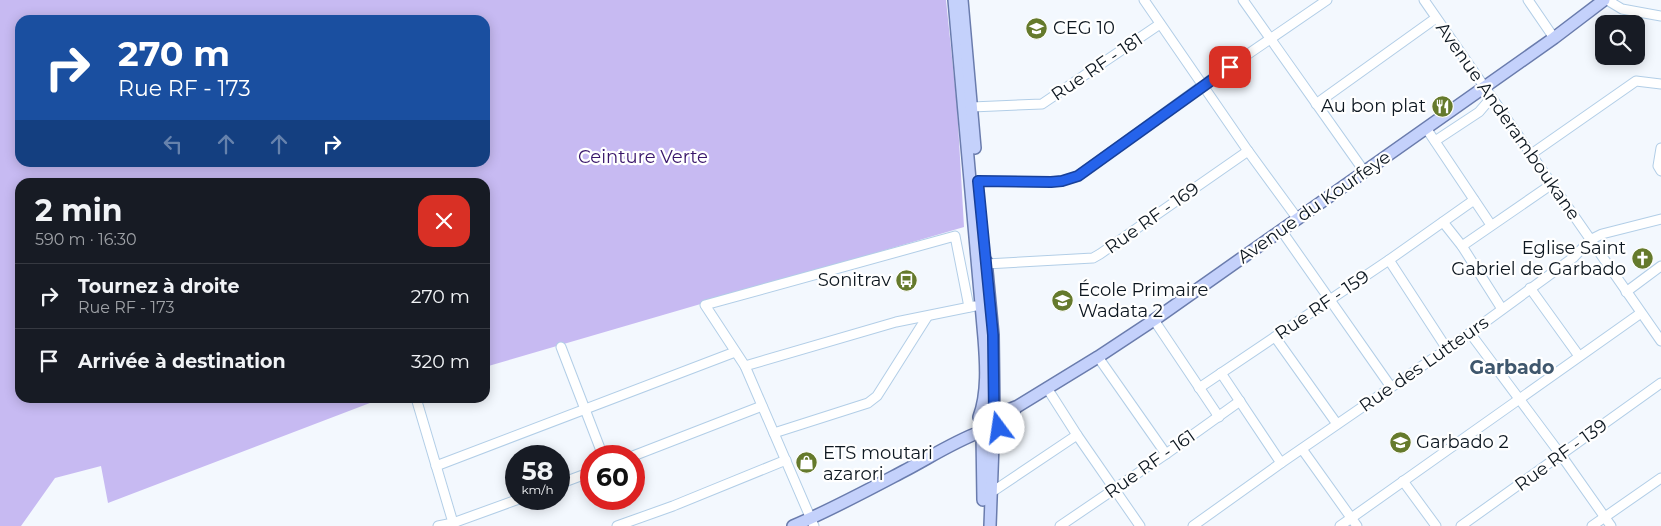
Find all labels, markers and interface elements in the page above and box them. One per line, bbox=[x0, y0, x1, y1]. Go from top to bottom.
map controls bbox=[1595, 15, 1645, 65]
button: search bbox=[1595, 15, 1645, 65]
school or university icon: CEG 10 bbox=[1025, 16, 1049, 40]
place label: CEG 10 bbox=[1053, 17, 1115, 39]
street label: Avenue Anderamboukane bbox=[1431, 18, 1585, 224]
street label: Rue RF - 181 bbox=[1047, 28, 1147, 106]
text: 270 m bbox=[118, 32, 230, 75]
icon: right bbox=[35, 35, 100, 100]
pin bbox=[1209, 46, 1251, 88]
icon: arrive bbox=[1216, 53, 1244, 81]
text: Rue RF - 173 bbox=[118, 75, 251, 102]
restaurant icon: Au bon plat bbox=[1430, 94, 1454, 118]
place label: Au bon plat bbox=[1321, 95, 1426, 117]
icon: left bbox=[159, 130, 187, 158]
icon: ahead bbox=[212, 130, 240, 158]
icon: ahead bbox=[265, 130, 293, 158]
icon: right bbox=[318, 130, 346, 158]
park label: Ceinture Verte bbox=[578, 146, 708, 168]
street label: Avenue du Kourfeye bbox=[1233, 146, 1395, 268]
street label: Rue RF - 169 bbox=[1101, 177, 1203, 259]
text: 2 min bbox=[35, 192, 122, 229]
button: close bbox=[418, 195, 470, 247]
text: 590 m · 16:30 bbox=[35, 230, 137, 249]
place label: Eglise Saint Gabriel de Garbado bbox=[1451, 237, 1626, 280]
church icon: Eglise Saint Gabriel de Garbado bbox=[1630, 246, 1654, 270]
street label: Rue RF - 159 bbox=[1271, 265, 1373, 345]
bus stop icon: Sonitrav bbox=[895, 268, 919, 292]
place label: Sonitrav bbox=[818, 269, 891, 291]
text: Tournez à droite bbox=[78, 275, 239, 298]
place label: École Primaire Wadata 2 bbox=[1078, 279, 1209, 322]
icon: right bbox=[35, 282, 63, 310]
text: 270 m bbox=[411, 285, 470, 308]
school or university icon: École Primaire Wadata 2 bbox=[1050, 288, 1074, 312]
text: Rue RF - 173 bbox=[78, 298, 174, 317]
street label: Rue des Lutteurs bbox=[1355, 311, 1493, 417]
icon: arrive bbox=[35, 347, 63, 375]
text: Arrivée à destination bbox=[78, 350, 286, 373]
text: 320 m bbox=[411, 350, 470, 373]
district label: Garbado bbox=[1470, 356, 1554, 379]
position arrow bbox=[972, 401, 1024, 453]
street label: Rue RF - 139 bbox=[1510, 414, 1612, 496]
street label: Rue RF - 161 bbox=[1101, 425, 1199, 503]
school or university icon: Garbado 2 bbox=[1388, 430, 1412, 454]
place label: Garbado 2 bbox=[1416, 431, 1509, 453]
place label: ETS moutari azarori bbox=[823, 442, 933, 485]
speed limit sign: 60 bbox=[580, 445, 645, 510]
shop icon: ETS moutari azarori bbox=[795, 451, 819, 475]
text: 58 bbox=[522, 456, 553, 486]
text: km/h bbox=[521, 482, 554, 497]

